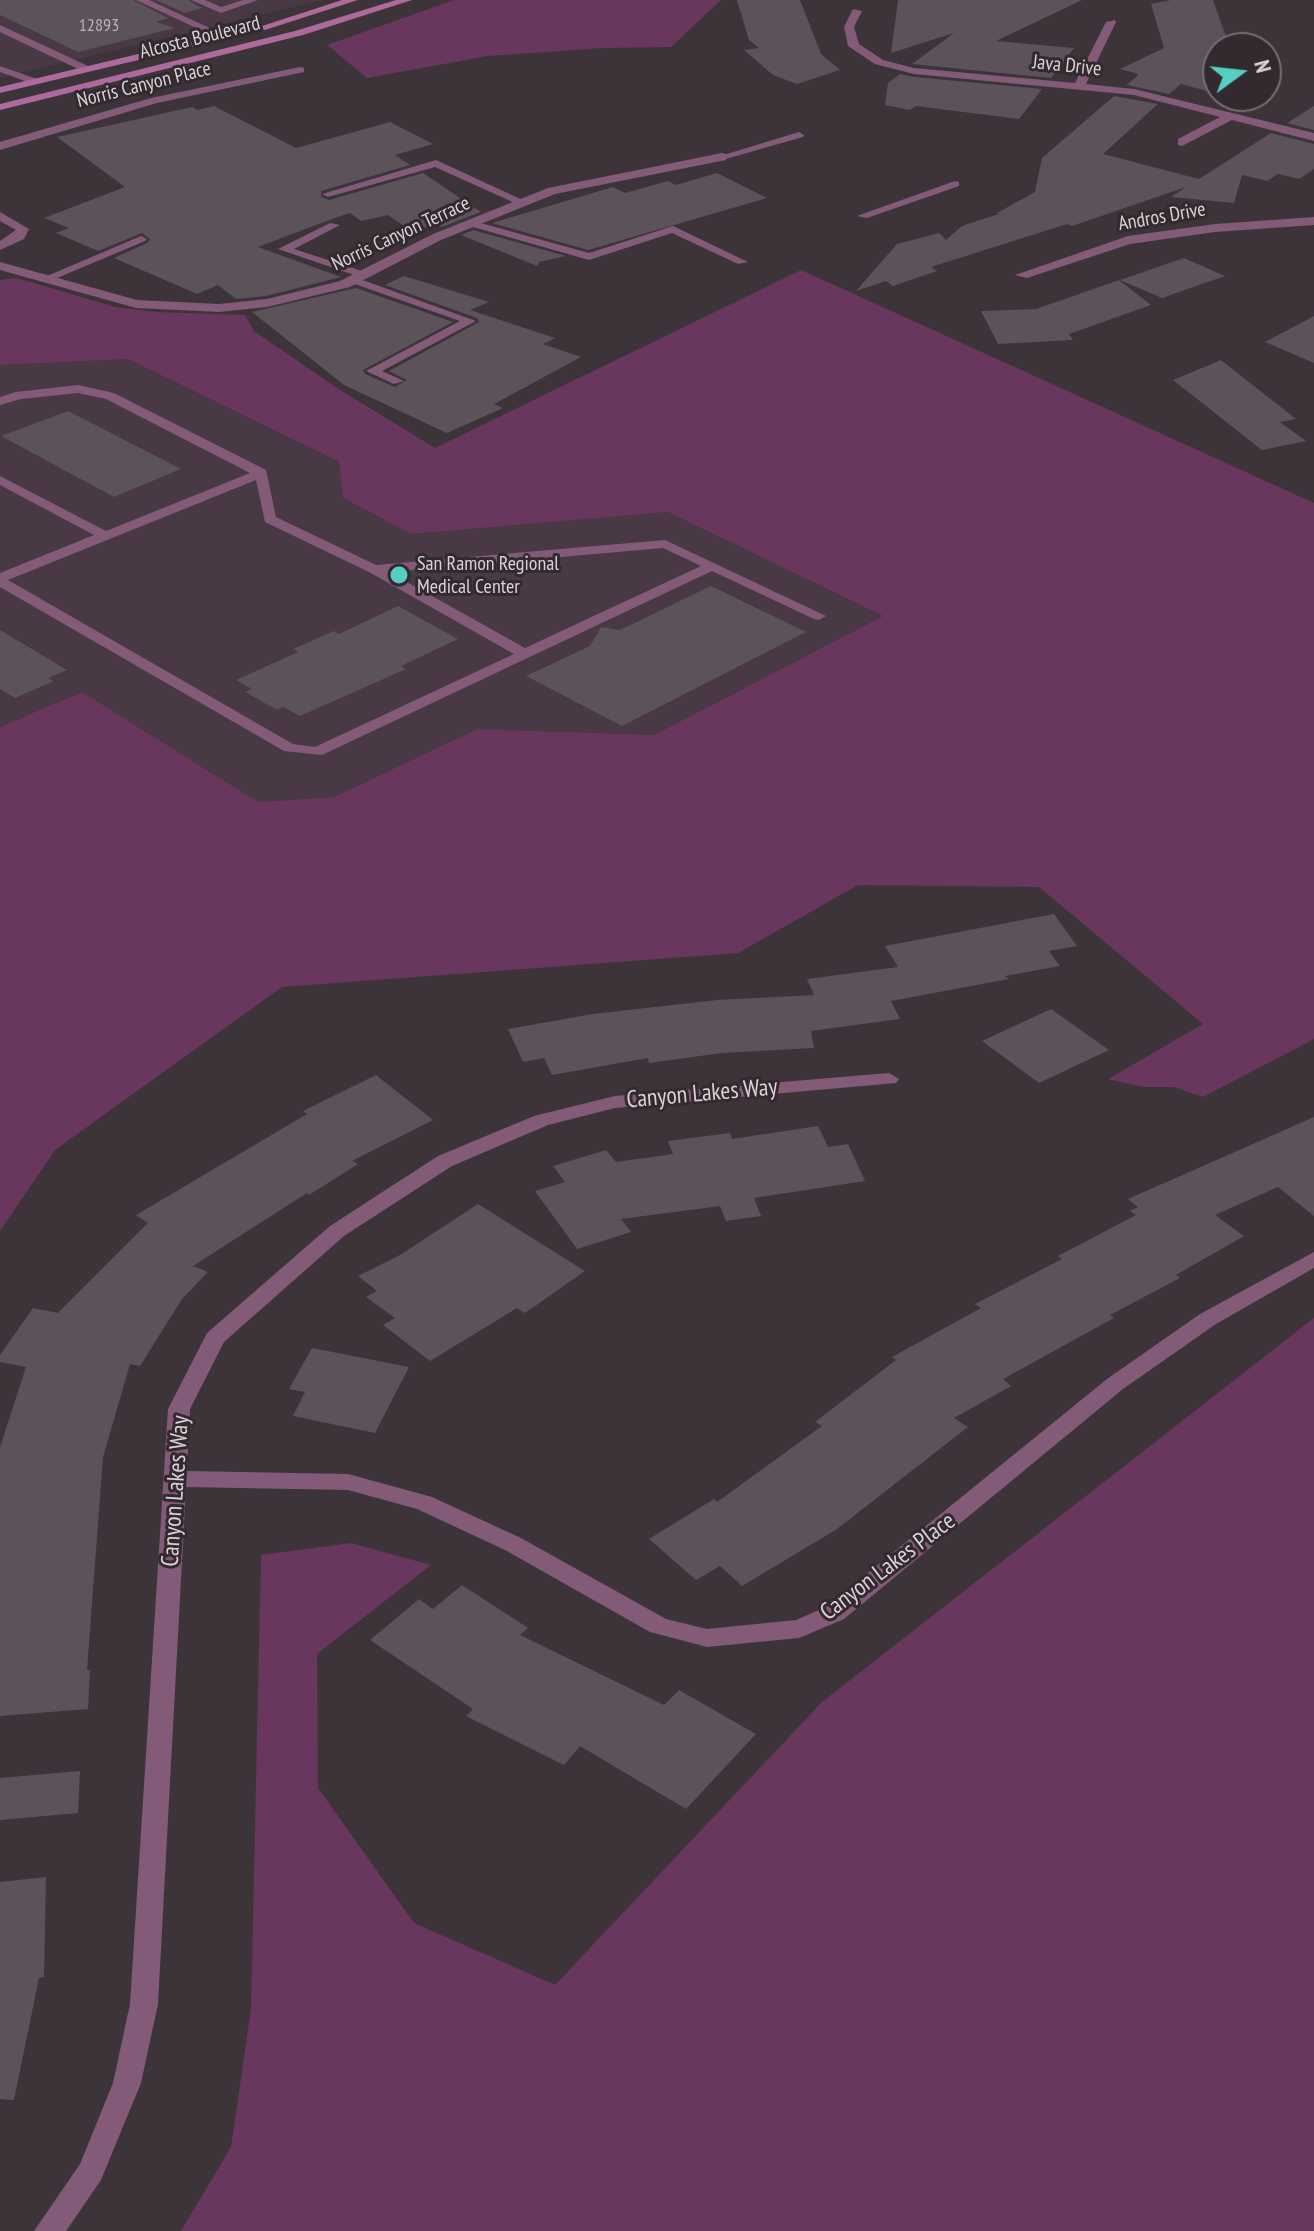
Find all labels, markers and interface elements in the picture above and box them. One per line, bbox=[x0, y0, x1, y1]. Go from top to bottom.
street label: Alcosta Boulevard bbox=[137, 11, 263, 65]
house number: 12893 bbox=[79, 15, 119, 37]
north arrow bbox=[1202, 32, 1282, 112]
street label: Java Drive bbox=[1031, 50, 1103, 82]
street label: Norris Canyon Place bbox=[74, 57, 214, 113]
text: N bbox=[1248, 57, 1278, 76]
street label: Norris Canyon Terrace bbox=[328, 191, 474, 277]
street label: Andros Drive bbox=[1116, 198, 1208, 236]
place label: San Ramon Regional Medical Center bbox=[417, 552, 559, 599]
marker: San Ramon Regional Medical Center bbox=[388, 564, 410, 586]
street label: Canyon Lakes Way bbox=[625, 1073, 779, 1115]
street label: Canyon Lakes Way bbox=[156, 1415, 196, 1567]
street label: Canyon Lakes Place bbox=[815, 1507, 961, 1627]

